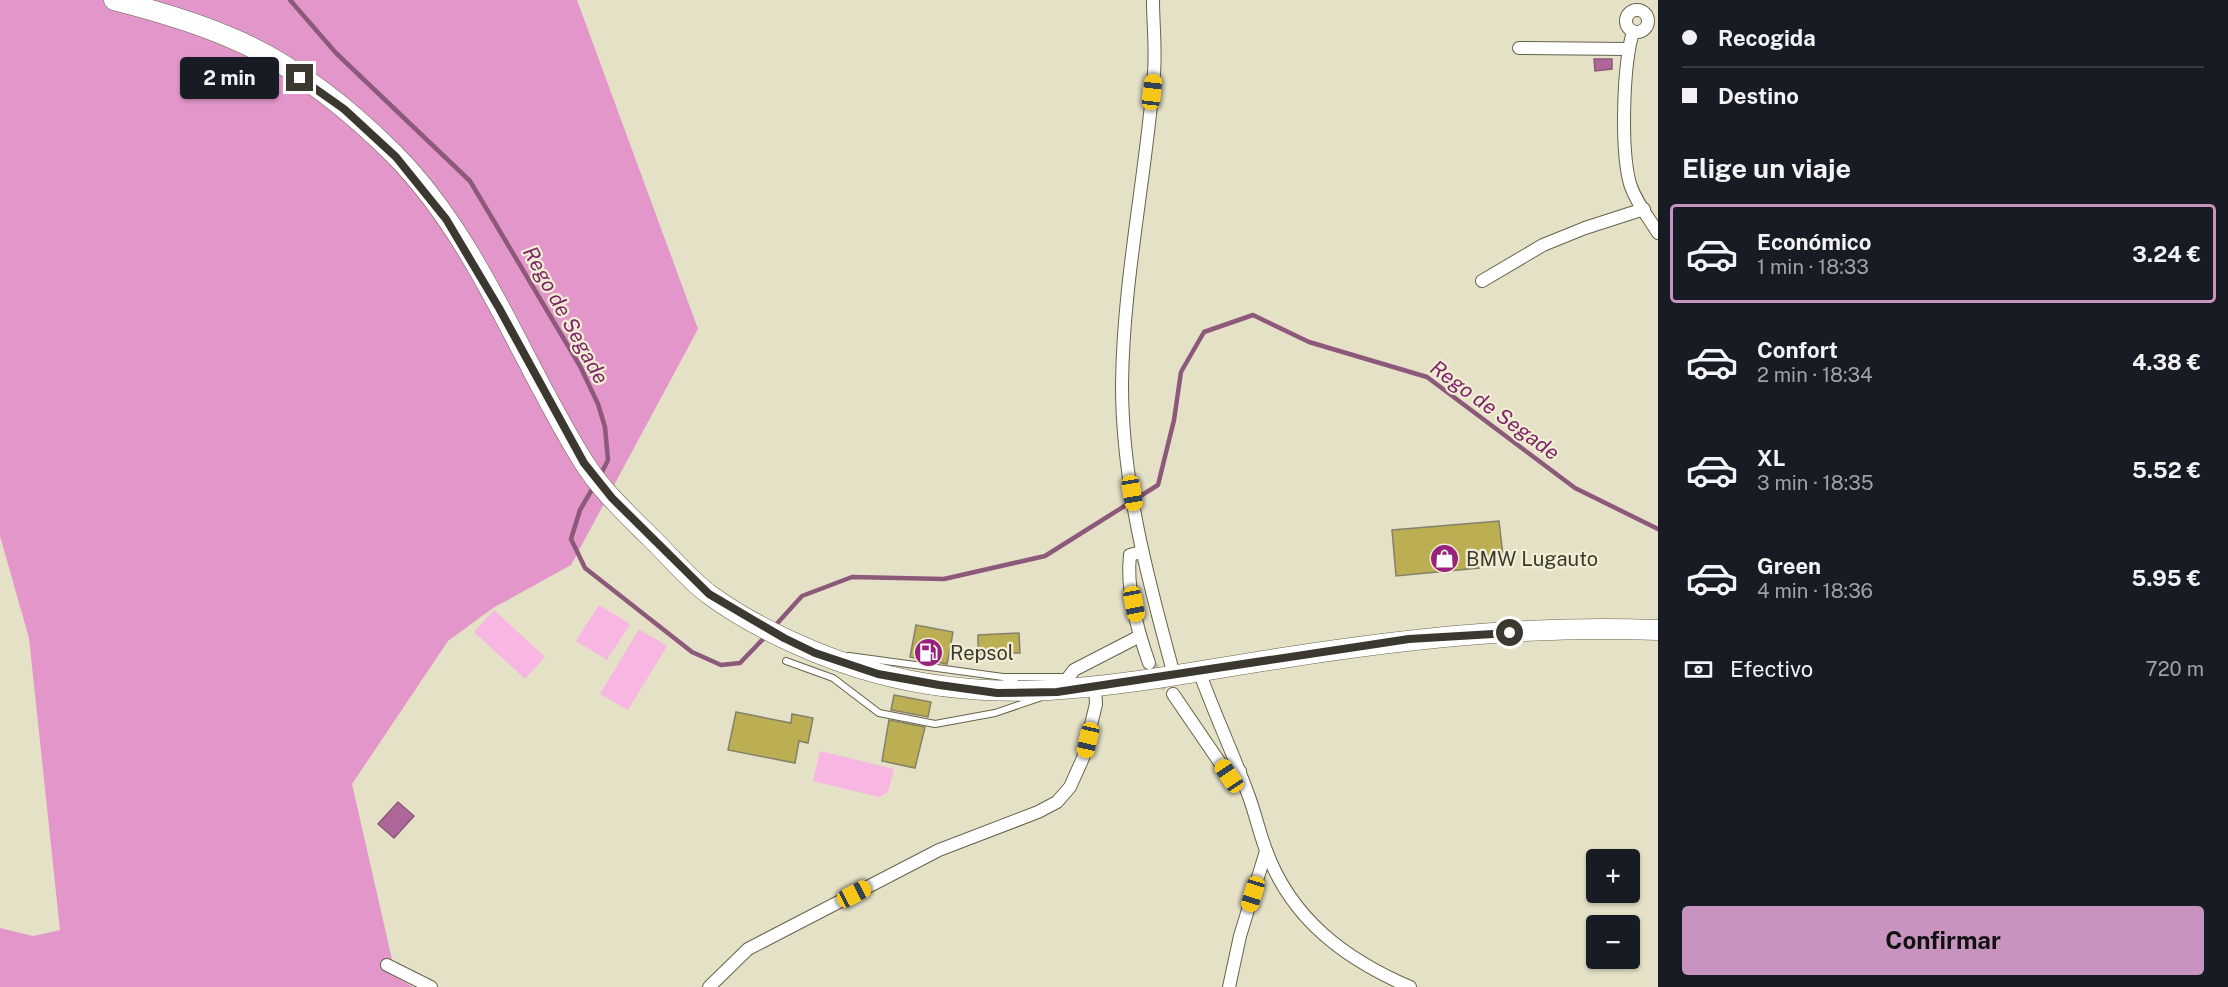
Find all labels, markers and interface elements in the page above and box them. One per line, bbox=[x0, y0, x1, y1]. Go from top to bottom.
text: Recogida bbox=[1718, 25, 1816, 51]
callout: 2 min bbox=[180, 57, 279, 99]
route end bbox=[286, 64, 313, 91]
text: 2 min bbox=[203, 66, 256, 90]
car bbox=[1141, 73, 1163, 111]
text: Destino bbox=[1718, 83, 1799, 109]
text: Elige un viaje bbox=[1682, 152, 1851, 184]
icon: car bbox=[1685, 227, 1739, 281]
text: Económico bbox=[1757, 229, 1872, 255]
text: 3.24 € bbox=[2132, 241, 2201, 267]
water label: Rego de Segade bbox=[518, 242, 614, 388]
text: 1 min · 18:33 bbox=[1757, 255, 1869, 279]
icon: car bbox=[1685, 335, 1739, 389]
text: Confort bbox=[1757, 337, 1838, 363]
text: 4.38 € bbox=[2132, 349, 2201, 375]
water label: Rego de Segade bbox=[1426, 355, 1564, 465]
text: 2 min · 18:34 bbox=[1757, 363, 1873, 387]
icon: car bbox=[1685, 443, 1739, 497]
text: XL bbox=[1757, 445, 1785, 471]
text: 5.52 € bbox=[2132, 457, 2201, 483]
text: 3 min · 18:35 bbox=[1757, 471, 1874, 495]
car bbox=[1120, 474, 1144, 512]
shop icon: BMW Lugauto bbox=[1429, 543, 1461, 575]
place label: BMW Lugauto bbox=[1466, 547, 1598, 571]
icon: car bbox=[1685, 551, 1739, 605]
text: Green bbox=[1757, 553, 1821, 579]
text: 5.95 € bbox=[2132, 565, 2201, 591]
text: 4 min · 18:36 bbox=[1757, 579, 1873, 603]
car bbox=[1122, 585, 1146, 623]
route start bbox=[1496, 619, 1523, 646]
fuel station icon: Repsol bbox=[913, 637, 945, 669]
place label: Repsol bbox=[950, 641, 1014, 665]
icon: cash bbox=[1682, 653, 1715, 686]
text: Efectivo bbox=[1730, 656, 1813, 682]
text: 720 m bbox=[2146, 657, 2204, 681]
car bbox=[1075, 720, 1101, 760]
car bbox=[1211, 756, 1247, 796]
map controls bbox=[1586, 849, 1640, 969]
button: + bbox=[1586, 849, 1640, 903]
car bbox=[1239, 874, 1267, 914]
car bbox=[834, 878, 874, 910]
button: Confirmar bbox=[1682, 906, 2204, 975]
button: − bbox=[1586, 915, 1640, 969]

